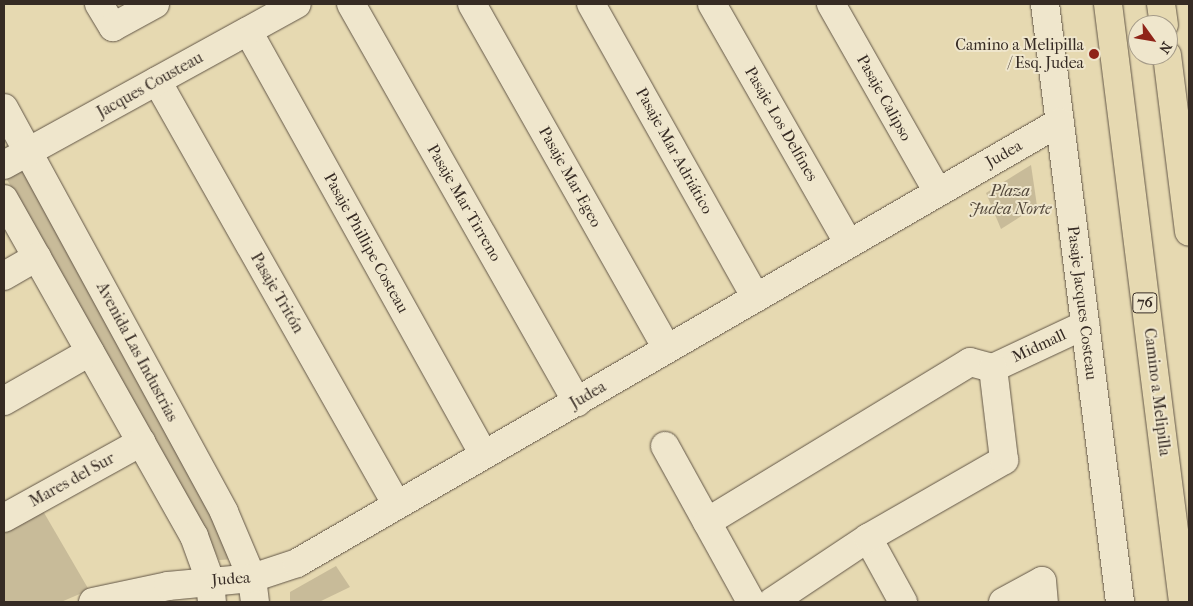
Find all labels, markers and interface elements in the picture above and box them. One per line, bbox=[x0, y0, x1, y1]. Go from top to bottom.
north arrow bbox=[1128, 15, 1178, 65]
place label: Camino a Melipilla / Esq. Judea bbox=[955, 35, 1084, 73]
text: N bbox=[1155, 39, 1175, 57]
street label: Jacques Cousteau bbox=[94, 48, 206, 122]
marker: Camino a Melipilla / Esq. Judea bbox=[1088, 48, 1100, 60]
street label: Pasaje Calipso bbox=[852, 52, 916, 144]
street label: Pasaje Los Delfines bbox=[740, 63, 822, 185]
street label: Pasaje Mar Adriático bbox=[631, 85, 717, 217]
street label: Pasaje Mar Egeo bbox=[534, 123, 606, 231]
street label: Judea bbox=[982, 136, 1026, 172]
street label: Pasaje Mar Tirreno bbox=[423, 141, 505, 265]
street label: Pasaje Phillipe Costeau bbox=[319, 170, 413, 316]
park label: Plaza Judea Norte bbox=[969, 181, 1051, 219]
street label: Pasaje Jacques Costeau bbox=[1063, 225, 1101, 381]
street label: Pasaje Tritón bbox=[246, 249, 308, 337]
street label: Avenida Las Industrias bbox=[92, 279, 182, 425]
road number: 76 bbox=[1131, 290, 1159, 316]
street label: Midmall bbox=[1009, 325, 1069, 367]
street label: Camino a Melipilla bbox=[1140, 327, 1174, 457]
street label: Judea bbox=[566, 377, 610, 413]
street label: Mares del Sur bbox=[26, 449, 118, 511]
street label: Judea bbox=[211, 568, 251, 590]

